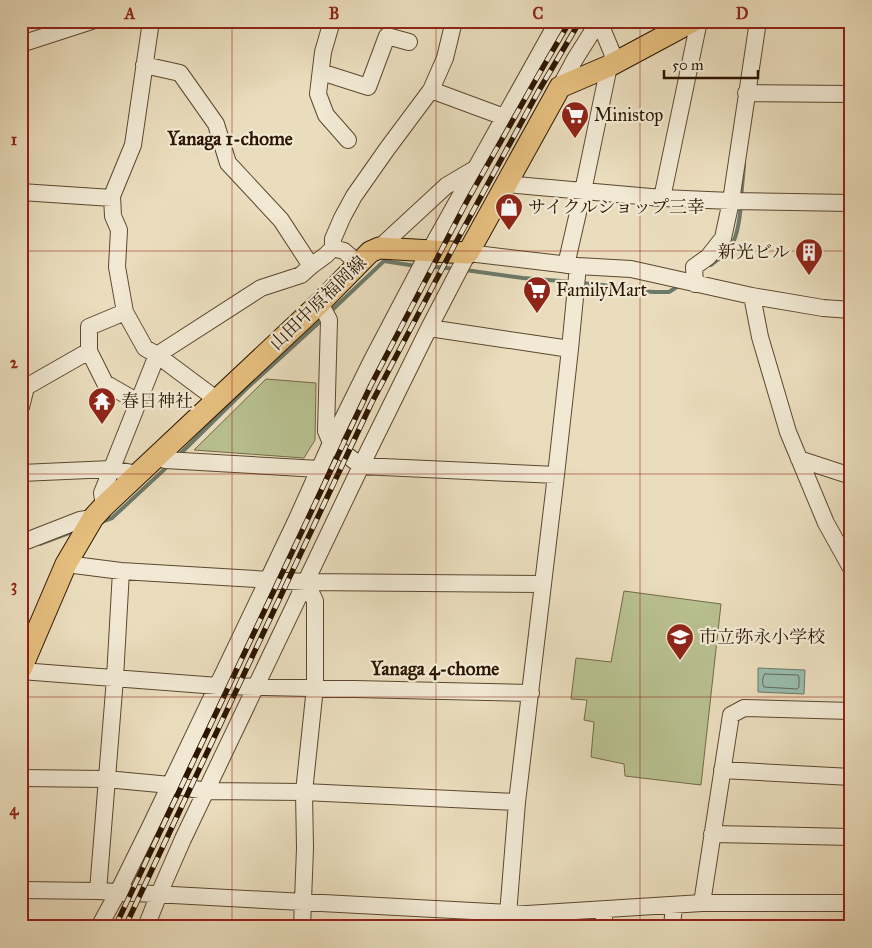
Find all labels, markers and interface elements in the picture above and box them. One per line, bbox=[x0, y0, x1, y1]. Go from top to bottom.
text: A bbox=[124, 4, 136, 23]
text: B bbox=[329, 4, 339, 23]
text: C bbox=[533, 4, 544, 23]
text: D bbox=[736, 4, 749, 23]
scale bar bbox=[664, 48, 758, 80]
text: 50 m bbox=[672, 56, 704, 74]
supermarket icon: Ministop bbox=[560, 100, 590, 139]
place label: Ministop bbox=[594, 104, 663, 126]
district label: Yanaga 1-chome bbox=[166, 127, 293, 151]
text: 1 bbox=[11, 130, 18, 149]
shop icon: サイクルショップ三幸 bbox=[494, 192, 524, 231]
place label: サイクルショップ三幸 bbox=[528, 196, 705, 218]
building icon: 新光ビル bbox=[794, 237, 824, 276]
place label: 新光ビル bbox=[718, 241, 790, 263]
street label: 山田中原福岡線 bbox=[265, 251, 371, 355]
supermarket icon: FamilyMart bbox=[522, 275, 552, 314]
place label: FamilyMart bbox=[556, 279, 648, 301]
text: 2 bbox=[10, 353, 19, 372]
temple icon: 春日神社 bbox=[87, 386, 117, 425]
place label: 春日神社 bbox=[121, 390, 193, 412]
text: 3 bbox=[11, 576, 17, 596]
school or university icon: 市立弥永小学校 bbox=[665, 622, 695, 661]
place label: 市立弥永小学校 bbox=[699, 626, 825, 648]
district label: Yanaga 4-chome bbox=[370, 657, 499, 681]
text: 4 bbox=[10, 800, 20, 820]

